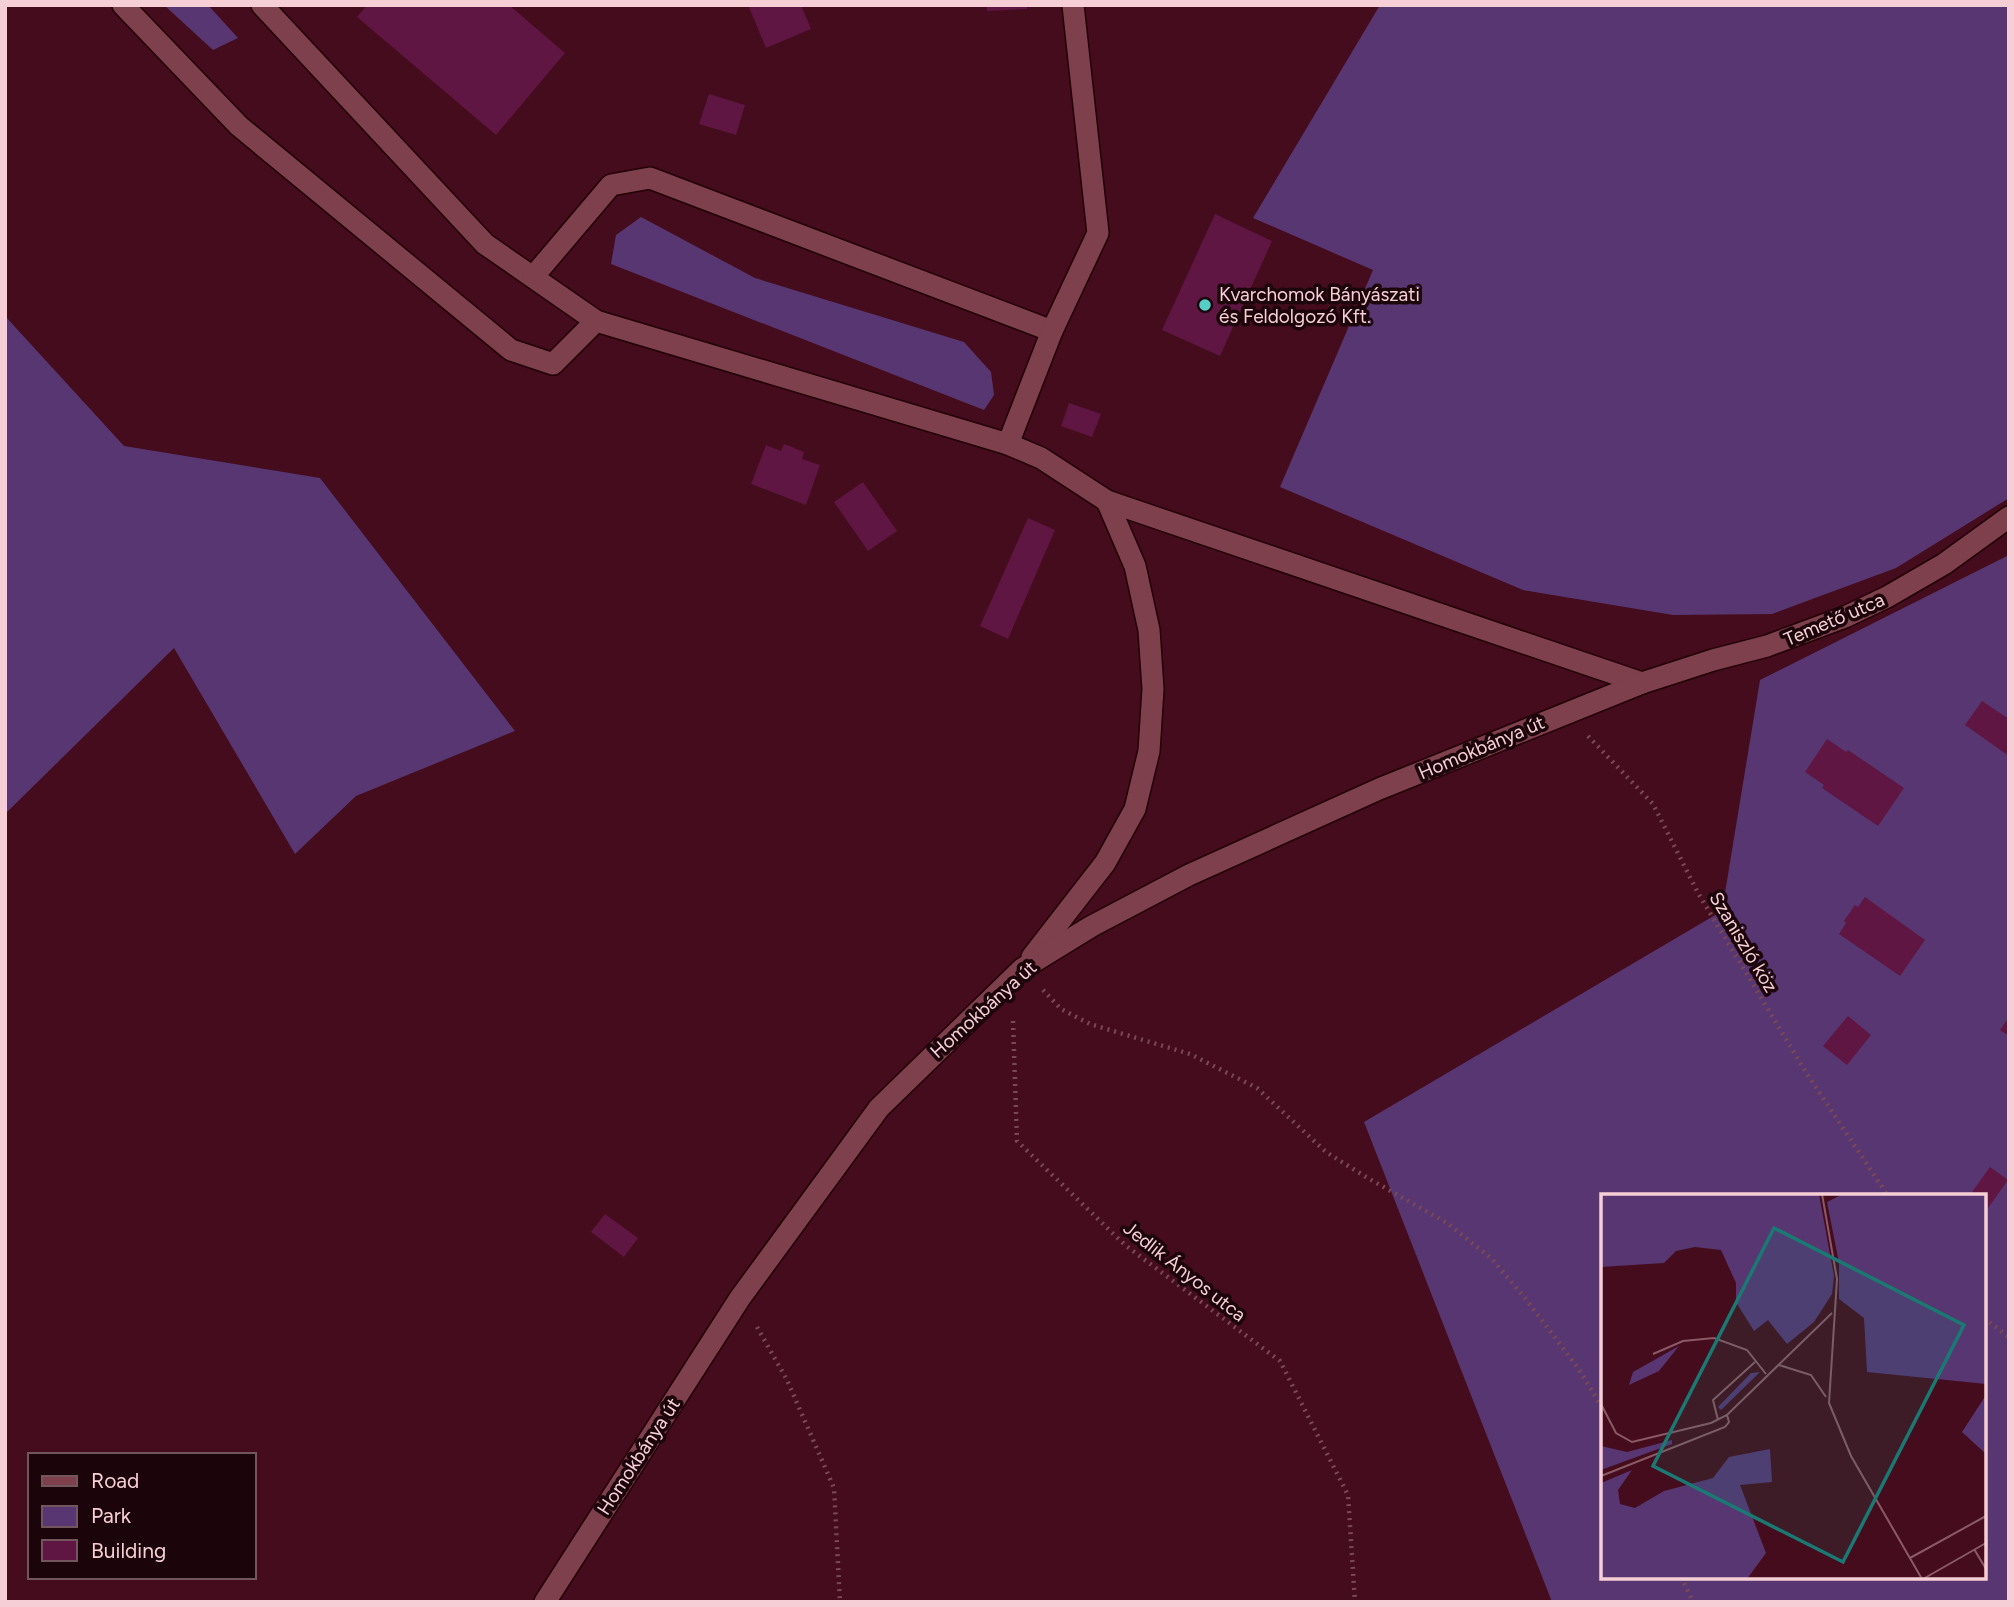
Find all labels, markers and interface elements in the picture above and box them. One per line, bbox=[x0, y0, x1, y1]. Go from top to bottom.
place label: Kvarchomok Bányászati és Feldolgozó Kft. bbox=[1219, 283, 1420, 328]
marker: Kvarchomok Bányászati és Feldolgozó Kft. bbox=[1197, 297, 1213, 313]
street label: Temető utca bbox=[1781, 588, 1888, 651]
street label: Homokbánya út bbox=[1415, 711, 1548, 784]
street label: Szaniszló köz bbox=[1705, 888, 1783, 997]
street label: Homokbánya út bbox=[926, 956, 1041, 1063]
inset map bbox=[1601, 1194, 1986, 1579]
street label: Jedlik Ányos utca bbox=[1119, 1216, 1251, 1326]
street label: Homokbánya út bbox=[592, 1393, 685, 1519]
legend bbox=[28, 1453, 256, 1579]
text: Road bbox=[91, 1468, 139, 1493]
text: Park bbox=[91, 1503, 132, 1528]
text: Building bbox=[91, 1538, 166, 1563]

